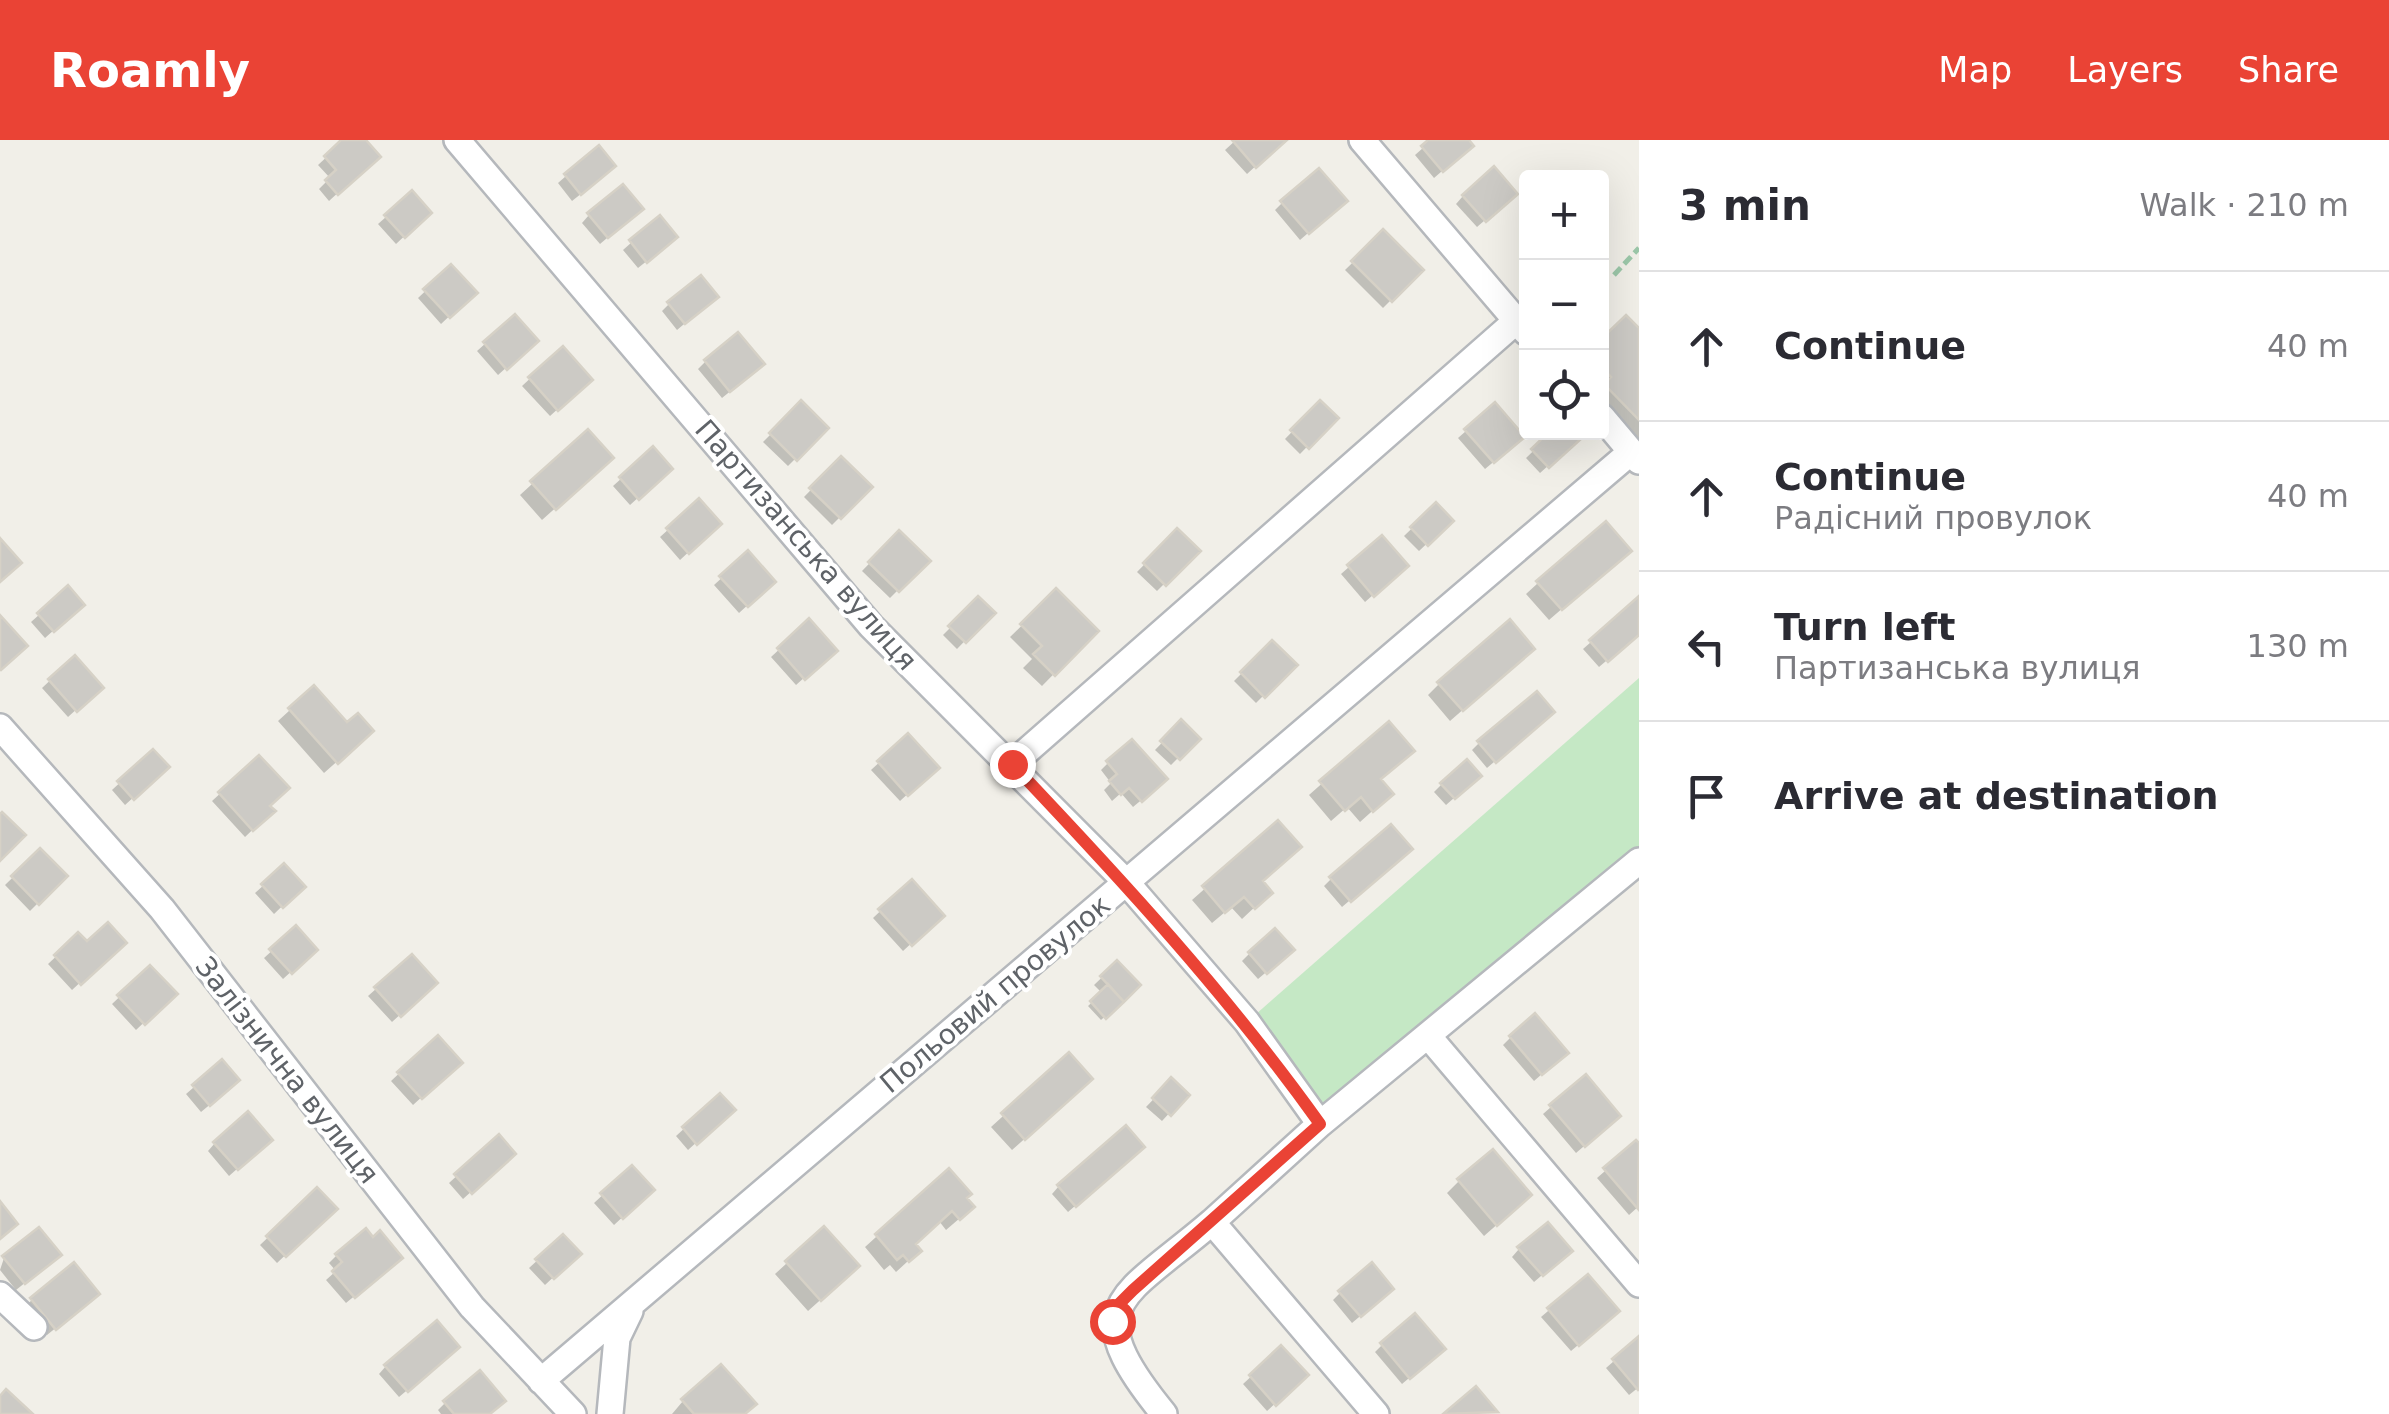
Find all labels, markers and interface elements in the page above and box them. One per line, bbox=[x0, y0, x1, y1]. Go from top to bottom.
text: Roamly bbox=[50, 42, 250, 98]
text: Map bbox=[1938, 50, 2012, 90]
text: Layers bbox=[2067, 50, 2183, 90]
text: Share bbox=[2238, 50, 2339, 90]
map controls bbox=[1519, 170, 1609, 440]
button: + bbox=[1519, 170, 1609, 260]
text: 3 min bbox=[1679, 181, 1811, 230]
text: Walk · 210 m bbox=[2139, 186, 2349, 224]
button: − bbox=[1519, 260, 1609, 350]
icon: ahead bbox=[1679, 319, 1734, 374]
text: Continue bbox=[1774, 324, 1966, 368]
text: 40 m bbox=[2267, 327, 2349, 365]
button: locate bbox=[1519, 350, 1609, 440]
street label: Партизанська вулиця bbox=[688, 413, 924, 677]
text: Continue bbox=[1774, 455, 1966, 499]
icon: ahead bbox=[1679, 469, 1734, 524]
text: 40 m bbox=[2267, 477, 2349, 515]
text: Радісний провулок bbox=[1774, 499, 2092, 537]
text: Turn left bbox=[1774, 605, 1955, 649]
icon: left bbox=[1679, 619, 1734, 674]
text: 130 m bbox=[2247, 627, 2349, 665]
text: Партизанська вулиця bbox=[1774, 649, 2141, 687]
route end bbox=[990, 742, 1036, 788]
icon: arrive bbox=[1679, 769, 1734, 824]
text: Arrive at destination bbox=[1774, 774, 2219, 818]
street label: Польовий провулок bbox=[873, 888, 1117, 1100]
street label: Залізнична вулиця bbox=[188, 950, 386, 1190]
route start bbox=[1090, 1299, 1136, 1345]

